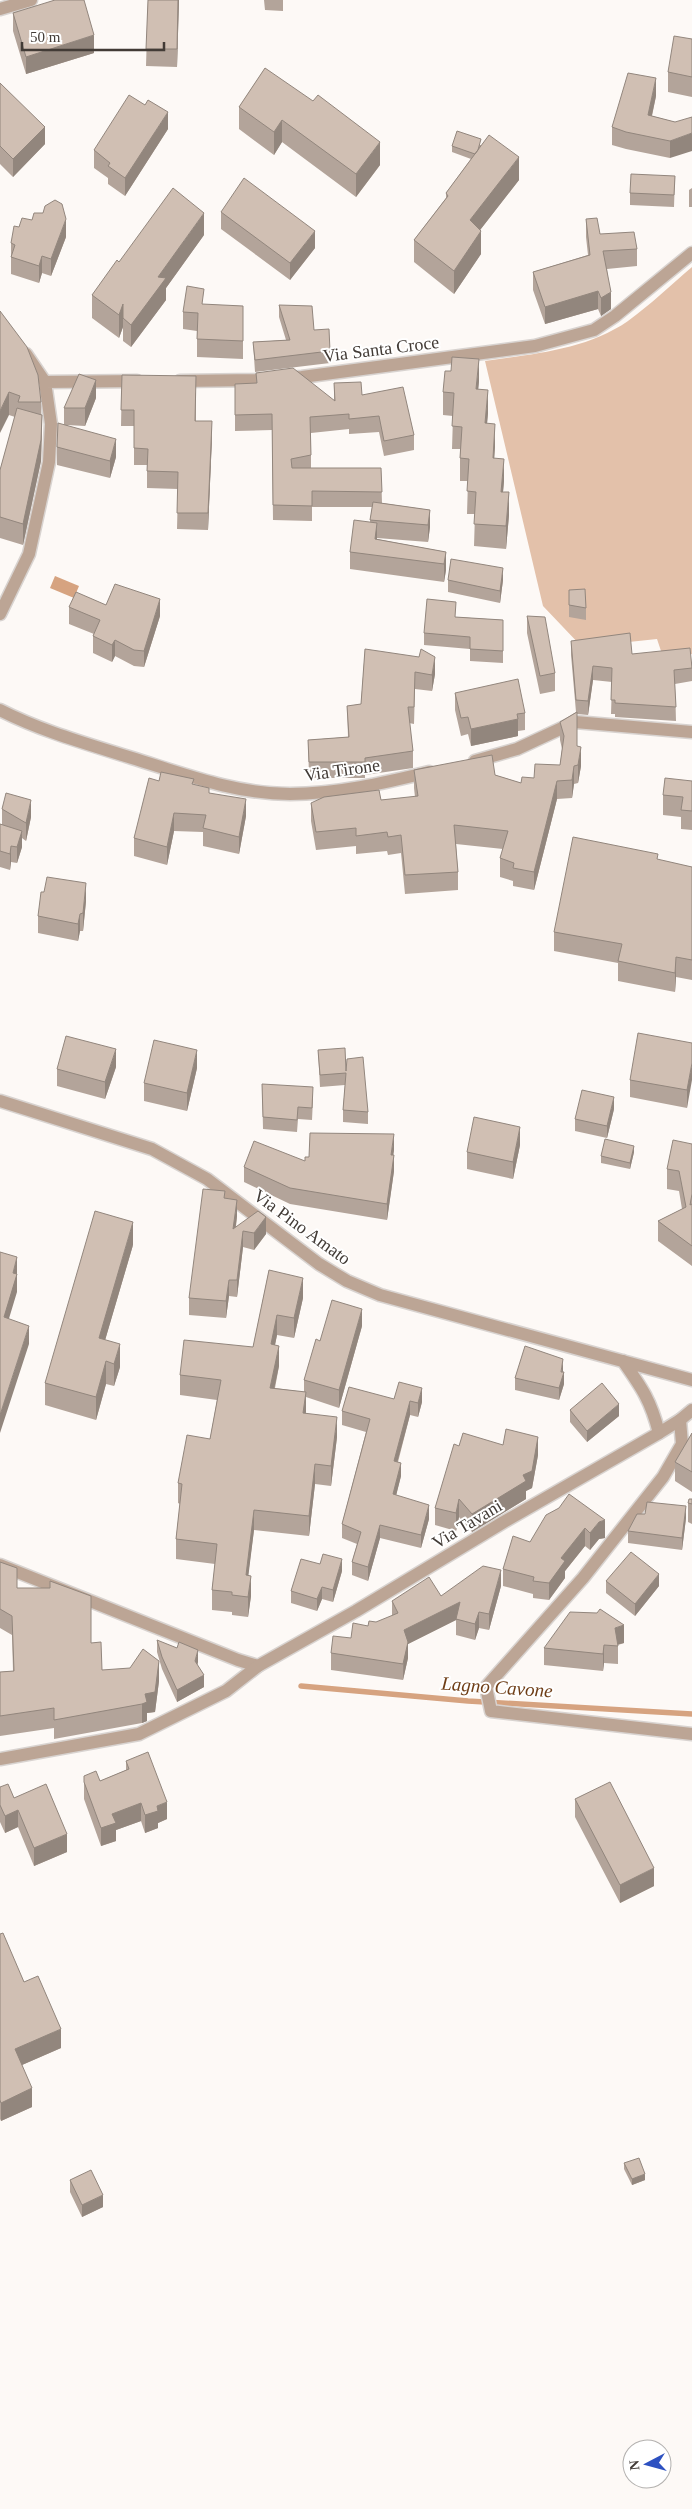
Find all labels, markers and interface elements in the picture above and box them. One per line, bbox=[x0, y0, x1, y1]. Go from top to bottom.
scale bar bbox=[22, 20, 165, 52]
text: 50 m bbox=[30, 29, 61, 45]
street label: Via Santa Croce bbox=[322, 332, 440, 366]
street label: Via Tirone bbox=[303, 755, 381, 785]
street label: Via Pino Amato bbox=[250, 1185, 354, 1269]
street label: Via Tavani bbox=[429, 1495, 505, 1553]
water label: Lagno Cavone bbox=[440, 1673, 553, 1701]
north arrow bbox=[622, 2439, 672, 2489]
text: N bbox=[627, 2459, 643, 2471]

